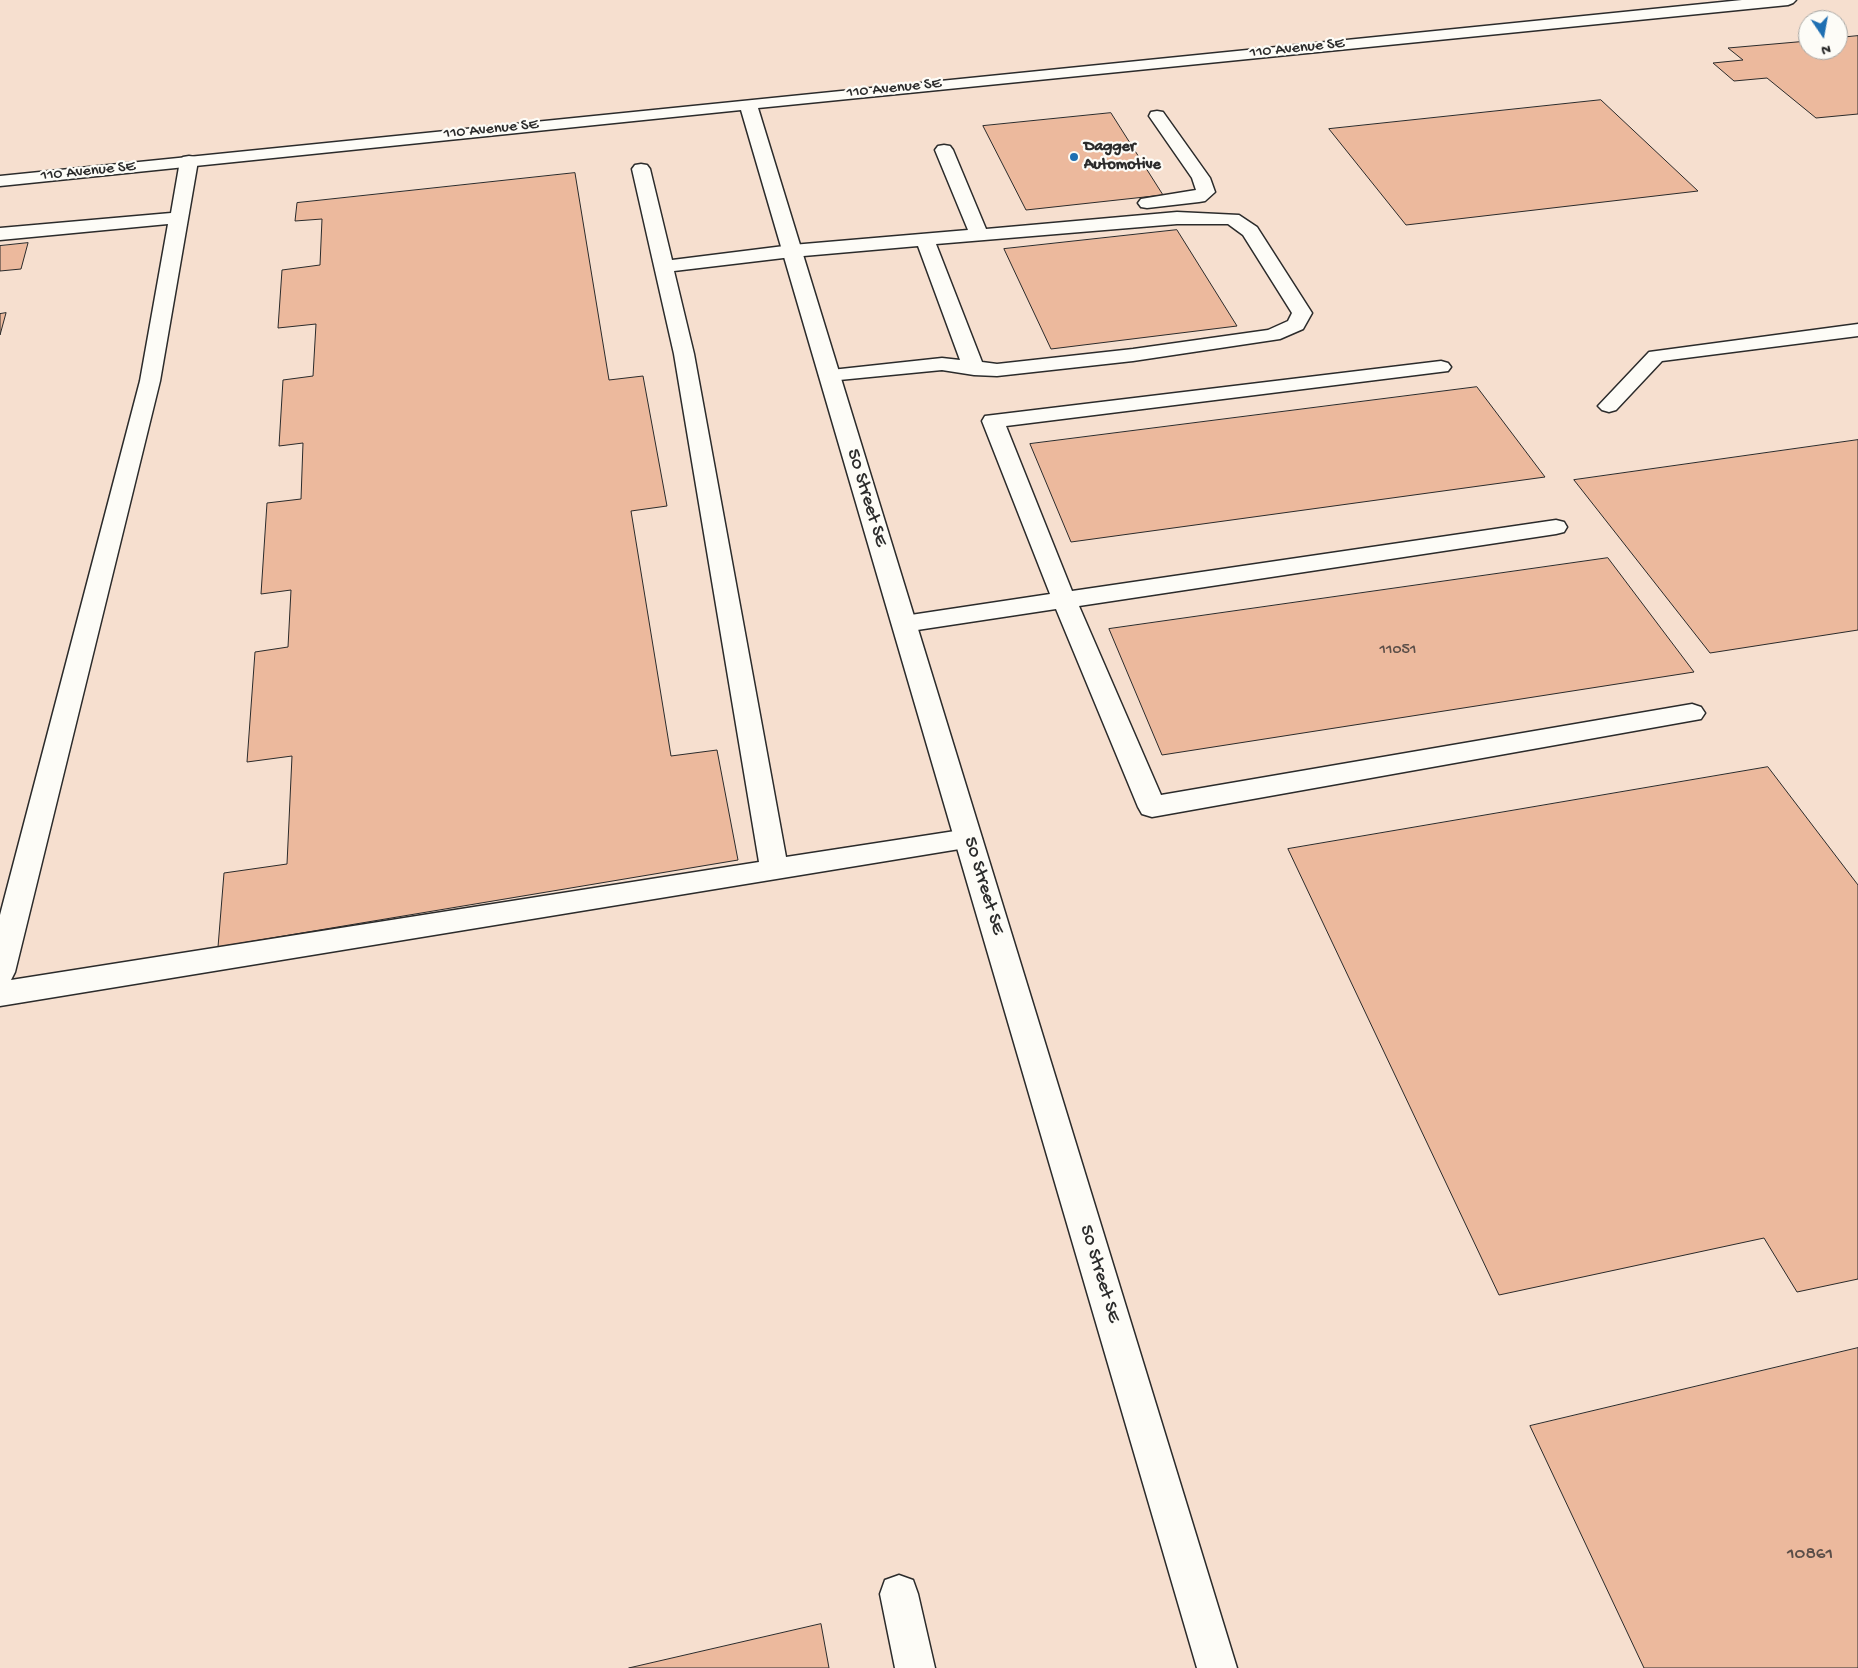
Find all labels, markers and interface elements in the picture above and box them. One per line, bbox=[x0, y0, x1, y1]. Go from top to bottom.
north arrow bbox=[1798, 10, 1848, 60]
street label: 110 Avenue SE bbox=[1249, 34, 1345, 64]
text: N bbox=[1820, 40, 1832, 58]
street label: 110 Avenue SE bbox=[846, 74, 942, 104]
street label: 110 Avenue SE bbox=[443, 115, 539, 145]
place label: Dagger Automotive bbox=[1084, 138, 1161, 176]
marker: Dagger Automotive bbox=[1068, 151, 1080, 163]
street label: 110 Avenue SE bbox=[40, 157, 136, 187]
street label: 50 Street SE bbox=[840, 446, 892, 550]
house number: 11051 bbox=[1380, 641, 1416, 661]
street label: 50 Street SE bbox=[957, 834, 1009, 938]
street label: 50 Street SE bbox=[1073, 1222, 1125, 1326]
house number: 10861 bbox=[1787, 1544, 1833, 1566]

